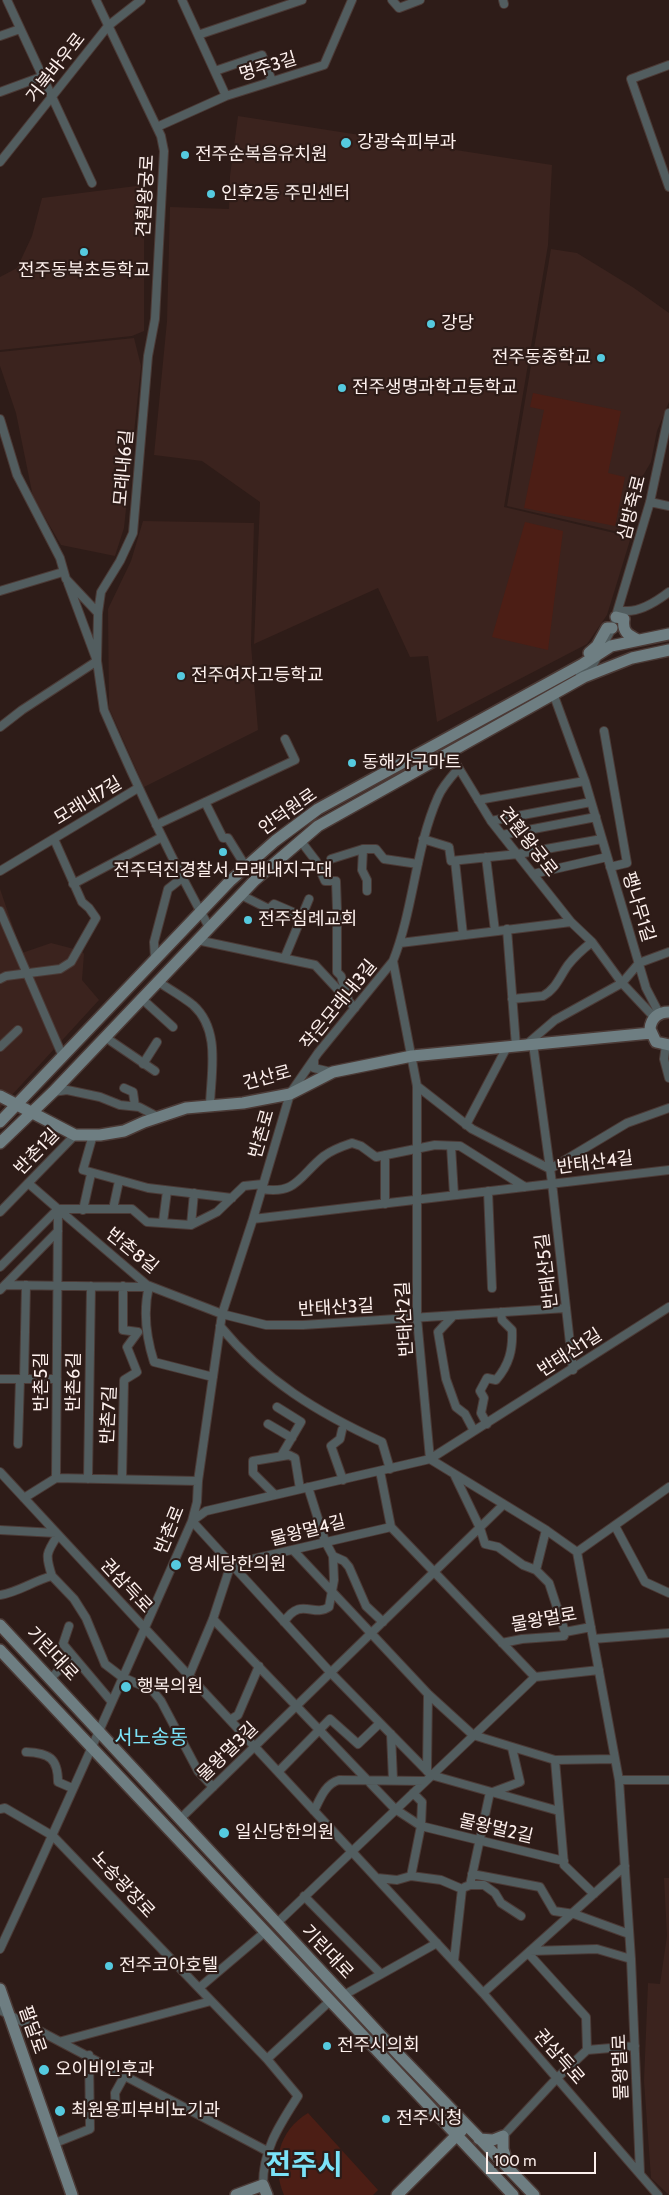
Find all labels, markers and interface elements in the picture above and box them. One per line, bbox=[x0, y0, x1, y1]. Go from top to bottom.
street label: 거북바우로 bbox=[22, 29, 90, 107]
street label: 명주3길 bbox=[236, 48, 300, 86]
place label: 강광숙피부과 bbox=[357, 132, 456, 154]
marker: 강광숙피부과 bbox=[339, 136, 353, 150]
place label: 전주순복음유치원 bbox=[195, 144, 327, 166]
marker: 전주순복음유치원 bbox=[179, 149, 191, 161]
street label: 견훤왕궁로 bbox=[133, 154, 159, 238]
place label: 인후2동 주민센터 bbox=[221, 183, 350, 205]
marker: 인후2동 주민센터 bbox=[205, 188, 217, 200]
marker: 전주동북초등학교 bbox=[78, 246, 90, 258]
place label: 전주동북초등학교 bbox=[18, 260, 150, 282]
place label: 강당 bbox=[441, 313, 474, 335]
marker: 강당 bbox=[425, 318, 437, 330]
place label: 전주동중학교 bbox=[492, 347, 591, 369]
marker: 전주동중학교 bbox=[595, 352, 607, 364]
place label: 전주생명과학고등학교 bbox=[352, 377, 518, 399]
marker: 전주생명과학고등학교 bbox=[336, 382, 348, 394]
street label: 모래내6길 bbox=[110, 429, 138, 507]
street label: 심방죽로 bbox=[614, 473, 650, 543]
place label: 전주여자고등학교 bbox=[191, 665, 323, 687]
marker: 전주여자고등학교 bbox=[175, 670, 187, 682]
place label: 동해가구마트 bbox=[362, 752, 461, 774]
marker: 동해가구마트 bbox=[346, 757, 358, 769]
street label: 모래내7길 bbox=[50, 772, 126, 830]
street label: 안덕원로 bbox=[255, 784, 321, 840]
street label: 견훤왕궁로 bbox=[494, 803, 562, 881]
marker: 전주덕진경찰서 모래내지구대 bbox=[217, 846, 229, 858]
place label: 전주덕진경찰서 모래내지구대 bbox=[113, 860, 333, 882]
street label: 팽나무1길 bbox=[617, 869, 659, 945]
place label: 전주침례교회 bbox=[258, 909, 357, 931]
marker: 전주침례교회 bbox=[242, 914, 254, 926]
street label: 작은모래내3길 bbox=[296, 956, 382, 1054]
street label: 건산로 bbox=[240, 1061, 294, 1095]
street label: 반촌로 bbox=[245, 1107, 279, 1161]
street label: 반촌1길 bbox=[10, 1125, 64, 1179]
street label: 반태산4길 bbox=[556, 1148, 634, 1178]
street label: 반촌8길 bbox=[102, 1224, 162, 1278]
street label: 반태산5길 bbox=[532, 1232, 562, 1310]
street label: 반태산2길 bbox=[392, 1281, 418, 1357]
street label: 반태산3길 bbox=[297, 1295, 375, 1321]
street label: 반태산1길 bbox=[534, 1324, 606, 1382]
street label: 반촌5길 bbox=[31, 1352, 53, 1412]
street label: 반촌6길 bbox=[63, 1352, 85, 1412]
street label: 반촌7길 bbox=[97, 1385, 121, 1445]
street label: 반촌로 bbox=[151, 1503, 189, 1557]
street label: 물왕멀4길 bbox=[268, 1511, 348, 1551]
street label: 권삼득로 bbox=[96, 1554, 156, 1618]
place label: 영세당한의원 bbox=[187, 1554, 286, 1576]
marker: 영세당한의원 bbox=[169, 1558, 183, 1572]
street label: 물왕멀로 bbox=[510, 1604, 578, 1636]
street label: 기린대로 bbox=[22, 1622, 82, 1686]
place label: 행복의원 bbox=[137, 1676, 203, 1698]
marker: 행복의원 bbox=[119, 1680, 133, 1694]
street label: 물왕멀3길 bbox=[193, 1718, 263, 1786]
district label: 서노송동 bbox=[114, 1726, 188, 1750]
street label: 물왕멀2길 bbox=[457, 1810, 535, 1848]
place label: 일신당한의원 bbox=[235, 1822, 334, 1844]
marker: 일신당한의원 bbox=[217, 1826, 231, 1840]
street label: 노송광장로 bbox=[87, 1847, 159, 1923]
street label: 기린대로 bbox=[297, 1920, 357, 1984]
place label: 전주코아호텔 bbox=[119, 1955, 218, 1977]
marker: 전주코아호텔 bbox=[103, 1960, 115, 1972]
street label: 팔달로 bbox=[14, 2003, 50, 2057]
street label: 권삼득로 bbox=[529, 2025, 589, 2089]
street label: 물왕멀로 bbox=[609, 2034, 633, 2100]
place label: 전주시의회 bbox=[337, 2035, 420, 2057]
marker: 전주시의회 bbox=[321, 2040, 333, 2052]
place label: 오이비인후과 bbox=[55, 2059, 154, 2081]
marker: 오이비인후과 bbox=[37, 2063, 51, 2077]
place label: 최원용피부비뇨기과 bbox=[71, 2100, 220, 2122]
marker: 최원용피부비뇨기과 bbox=[53, 2104, 67, 2118]
place label: 전주시청 bbox=[396, 2108, 462, 2130]
marker: 전주시청 bbox=[380, 2113, 392, 2125]
scale bar bbox=[489, 2142, 599, 2174]
district label: 전주시 bbox=[265, 2149, 343, 2183]
text: 100 m bbox=[494, 2152, 536, 2170]

